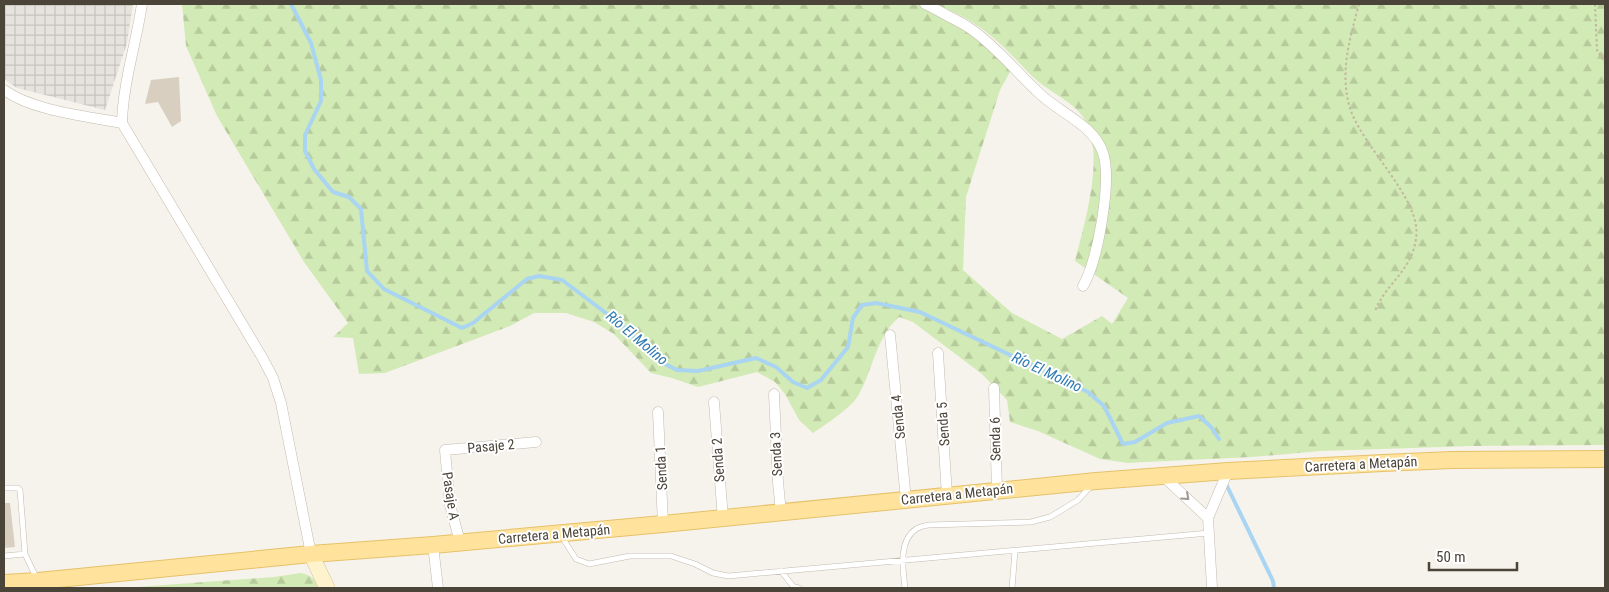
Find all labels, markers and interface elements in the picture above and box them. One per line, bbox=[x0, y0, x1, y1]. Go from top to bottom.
water label: Río El Molino bbox=[602, 307, 672, 369]
water label: Río El Molino bbox=[1009, 348, 1085, 396]
street label: Senda 4 bbox=[888, 394, 908, 440]
street label: Senda 5 bbox=[933, 401, 953, 447]
street label: Senda 6 bbox=[987, 417, 1003, 461]
street label: Senda 3 bbox=[767, 431, 785, 477]
street label: Pasaje 2 bbox=[467, 436, 515, 456]
street label: Senda 2 bbox=[708, 437, 728, 483]
street label: Senda 1 bbox=[652, 445, 670, 491]
street label: Carretera a Metapán bbox=[1304, 453, 1418, 475]
street label: Pasaje A bbox=[439, 471, 463, 521]
street label: Carretera a Metapán bbox=[900, 480, 1014, 508]
one-way arrow bbox=[1181, 491, 1190, 500]
street label: Carretera a Metapán bbox=[497, 521, 611, 547]
scale bar bbox=[1429, 540, 1516, 572]
text: 50 m bbox=[1436, 548, 1466, 566]

